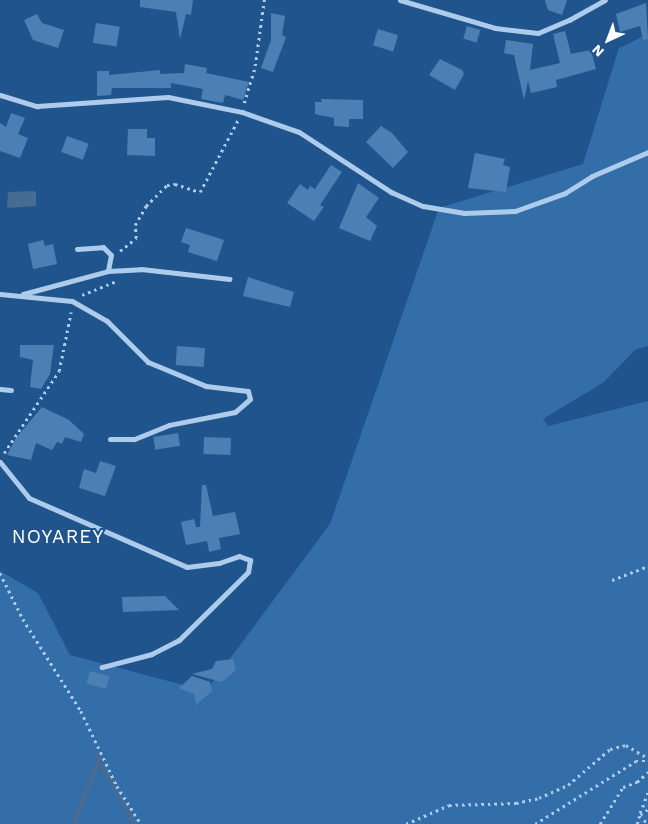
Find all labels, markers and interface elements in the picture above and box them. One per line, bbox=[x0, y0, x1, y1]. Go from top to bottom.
north arrow bbox=[583, 15, 633, 65]
text: N bbox=[589, 42, 607, 60]
district label: NOYAREY bbox=[11, 526, 105, 548]

